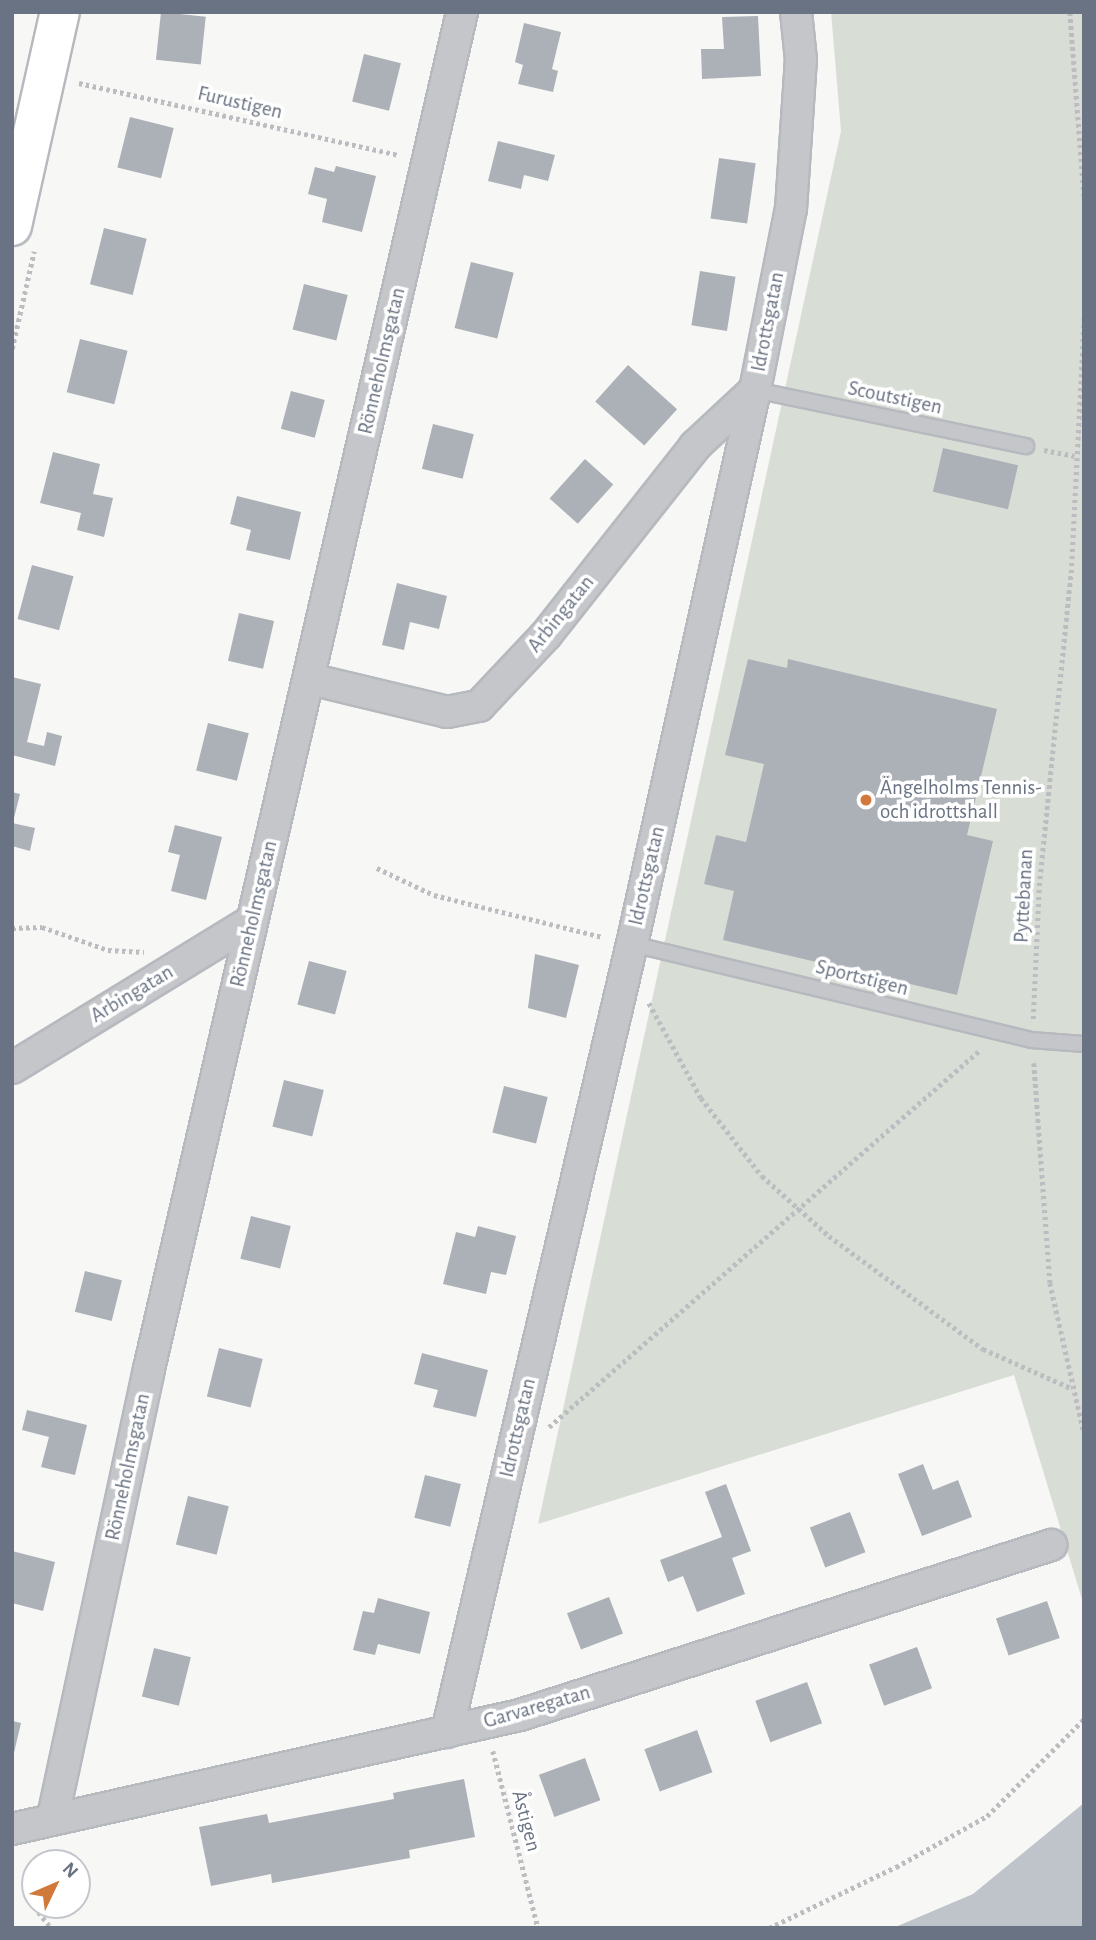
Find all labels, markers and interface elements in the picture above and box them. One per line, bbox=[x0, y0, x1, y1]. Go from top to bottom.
street label: Furustigen bbox=[195, 81, 285, 125]
street label: Idrottsgatan bbox=[746, 270, 790, 374]
street label: Rönneholmsgatan bbox=[353, 285, 411, 437]
street label: Scoutstigen bbox=[846, 376, 944, 420]
street label: Arbingatan bbox=[522, 570, 600, 658]
place label: Ängelholms Tennis- och idrottshall bbox=[880, 775, 1042, 825]
marker: Ängelholms Tennis- och idrottshall bbox=[858, 792, 874, 808]
street label: Idrottsgatan bbox=[623, 824, 671, 928]
street label: Rönneholmsgatan bbox=[225, 838, 283, 990]
street label: Pyttebanan bbox=[1009, 848, 1039, 944]
street label: Sportstigen bbox=[813, 954, 911, 1002]
street label: Arbingatan bbox=[86, 959, 178, 1029]
street label: Idrottsgatan bbox=[494, 1376, 542, 1480]
street label: Rönneholmsgatan bbox=[100, 1391, 156, 1543]
street label: Garvaregatan bbox=[481, 1680, 593, 1734]
street label: Åstigen bbox=[506, 1788, 546, 1854]
north arrow bbox=[21, 1849, 91, 1919]
text: N bbox=[59, 1859, 81, 1882]

